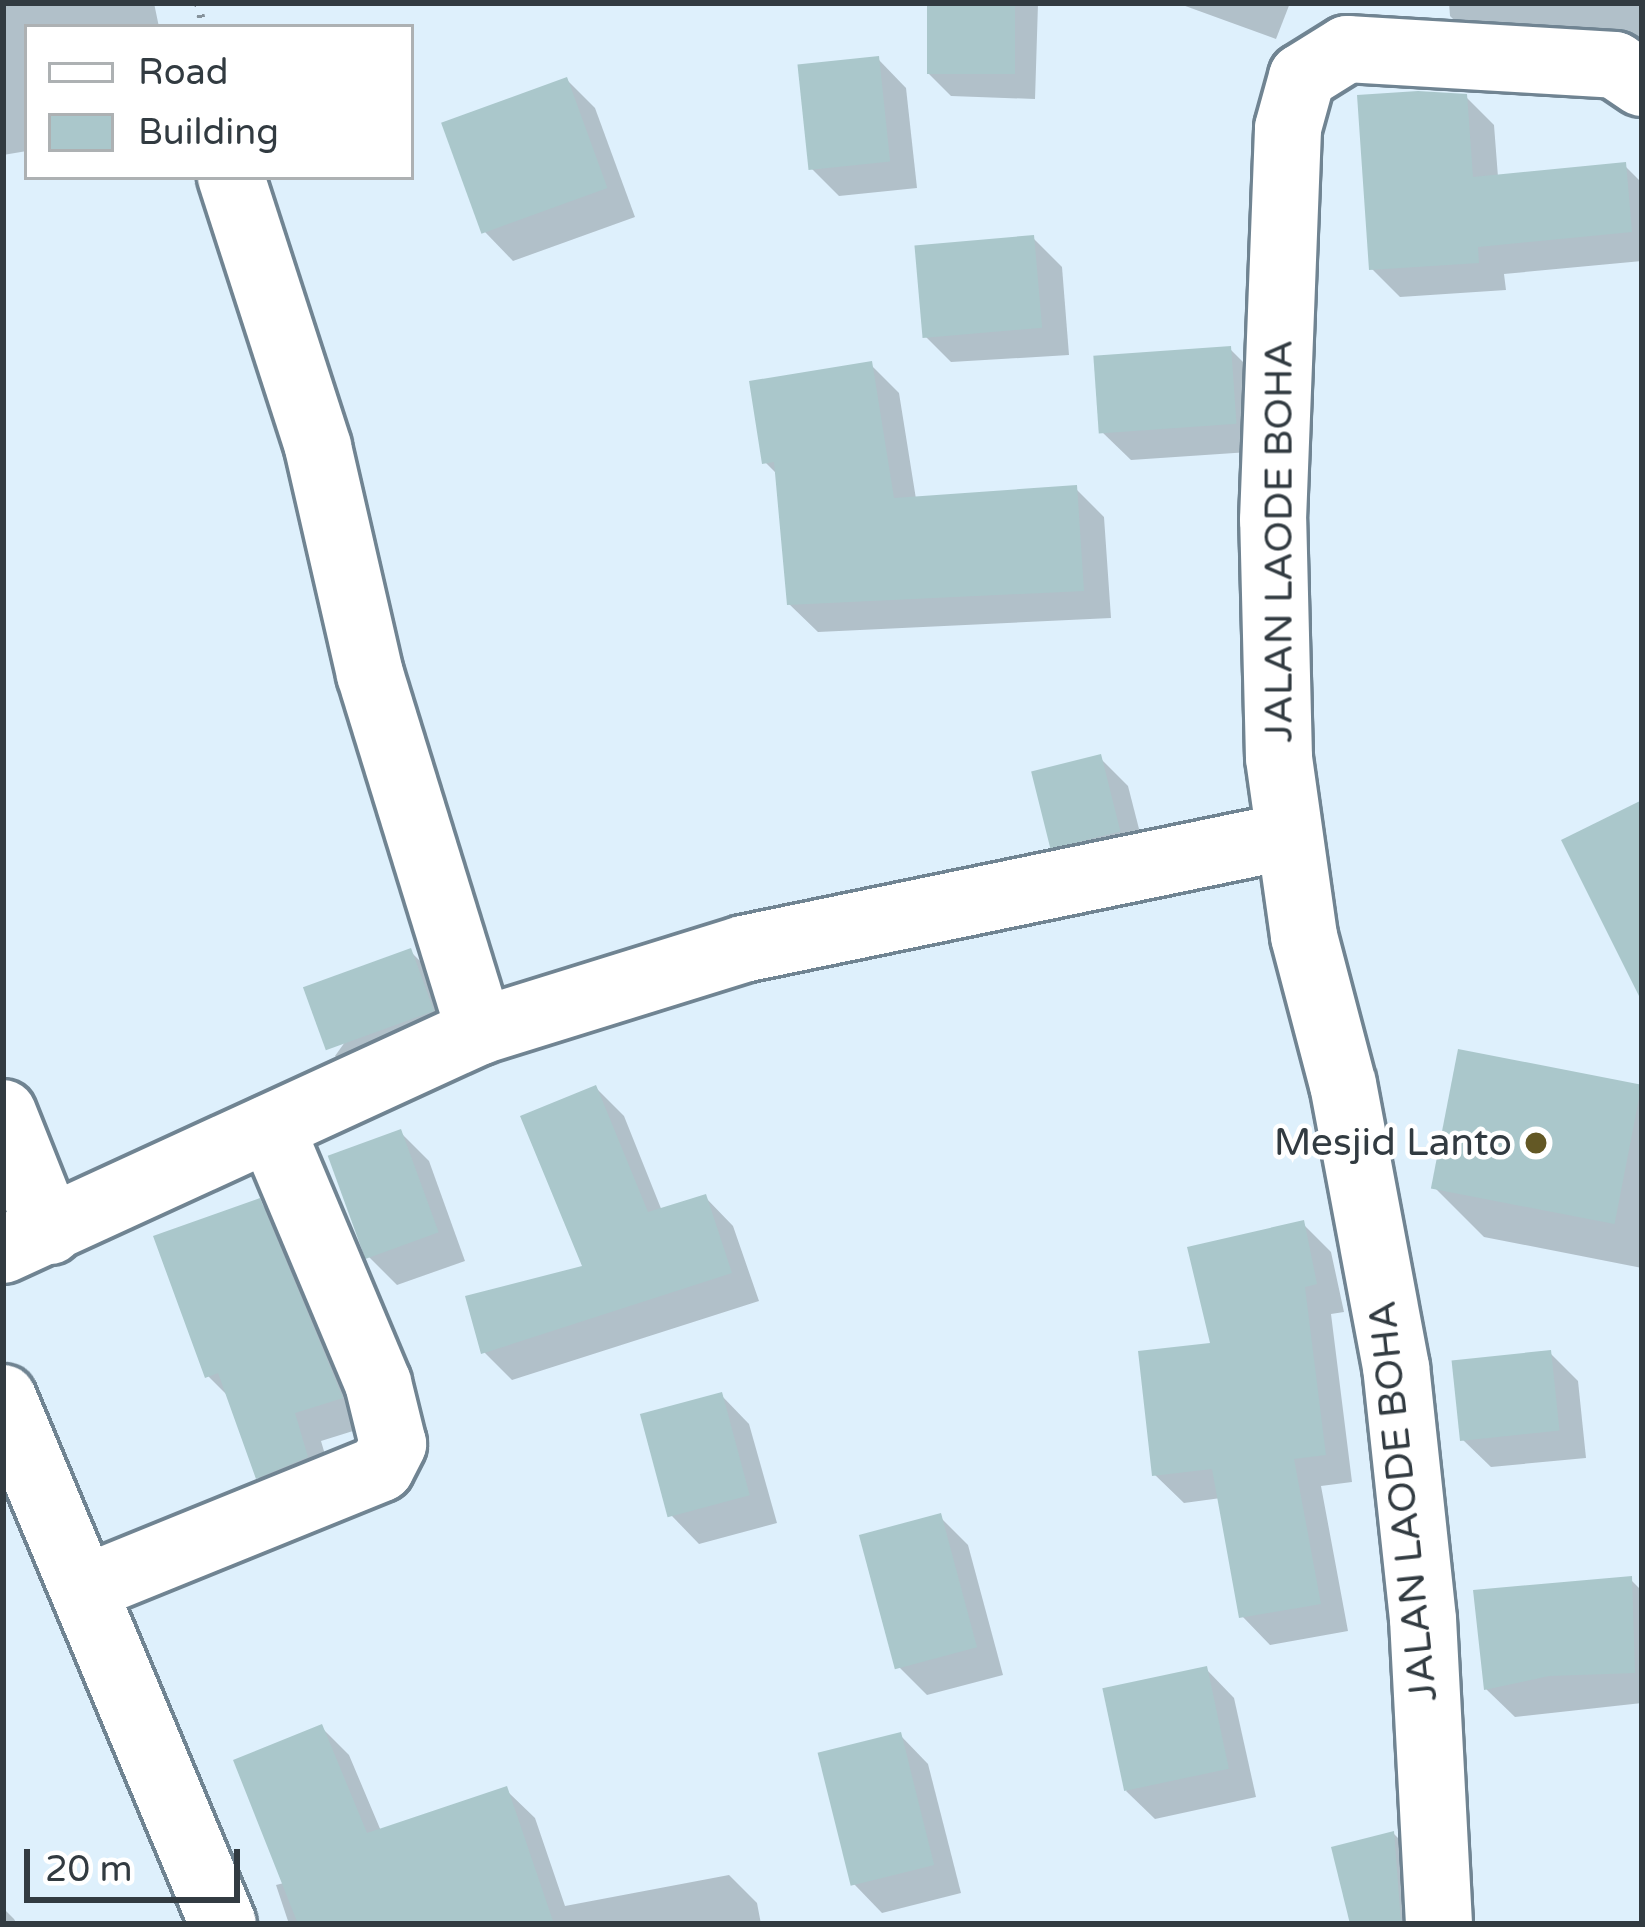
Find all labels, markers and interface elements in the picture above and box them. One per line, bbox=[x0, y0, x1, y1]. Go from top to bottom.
legend bbox=[24, 24, 414, 180]
text: Road bbox=[138, 51, 228, 94]
text: Building bbox=[138, 111, 279, 154]
street label: JALAN LAODE BOHA bbox=[1257, 340, 1303, 742]
place label: Mesjid Lanto bbox=[1274, 1120, 1512, 1166]
marker: Mesjid Lanto bbox=[1523, 1130, 1549, 1156]
street label: JALAN LAODE BOHA bbox=[1360, 1298, 1448, 1704]
scale bar bbox=[30, 1825, 246, 1899]
text: 20 m bbox=[45, 1848, 133, 1891]

